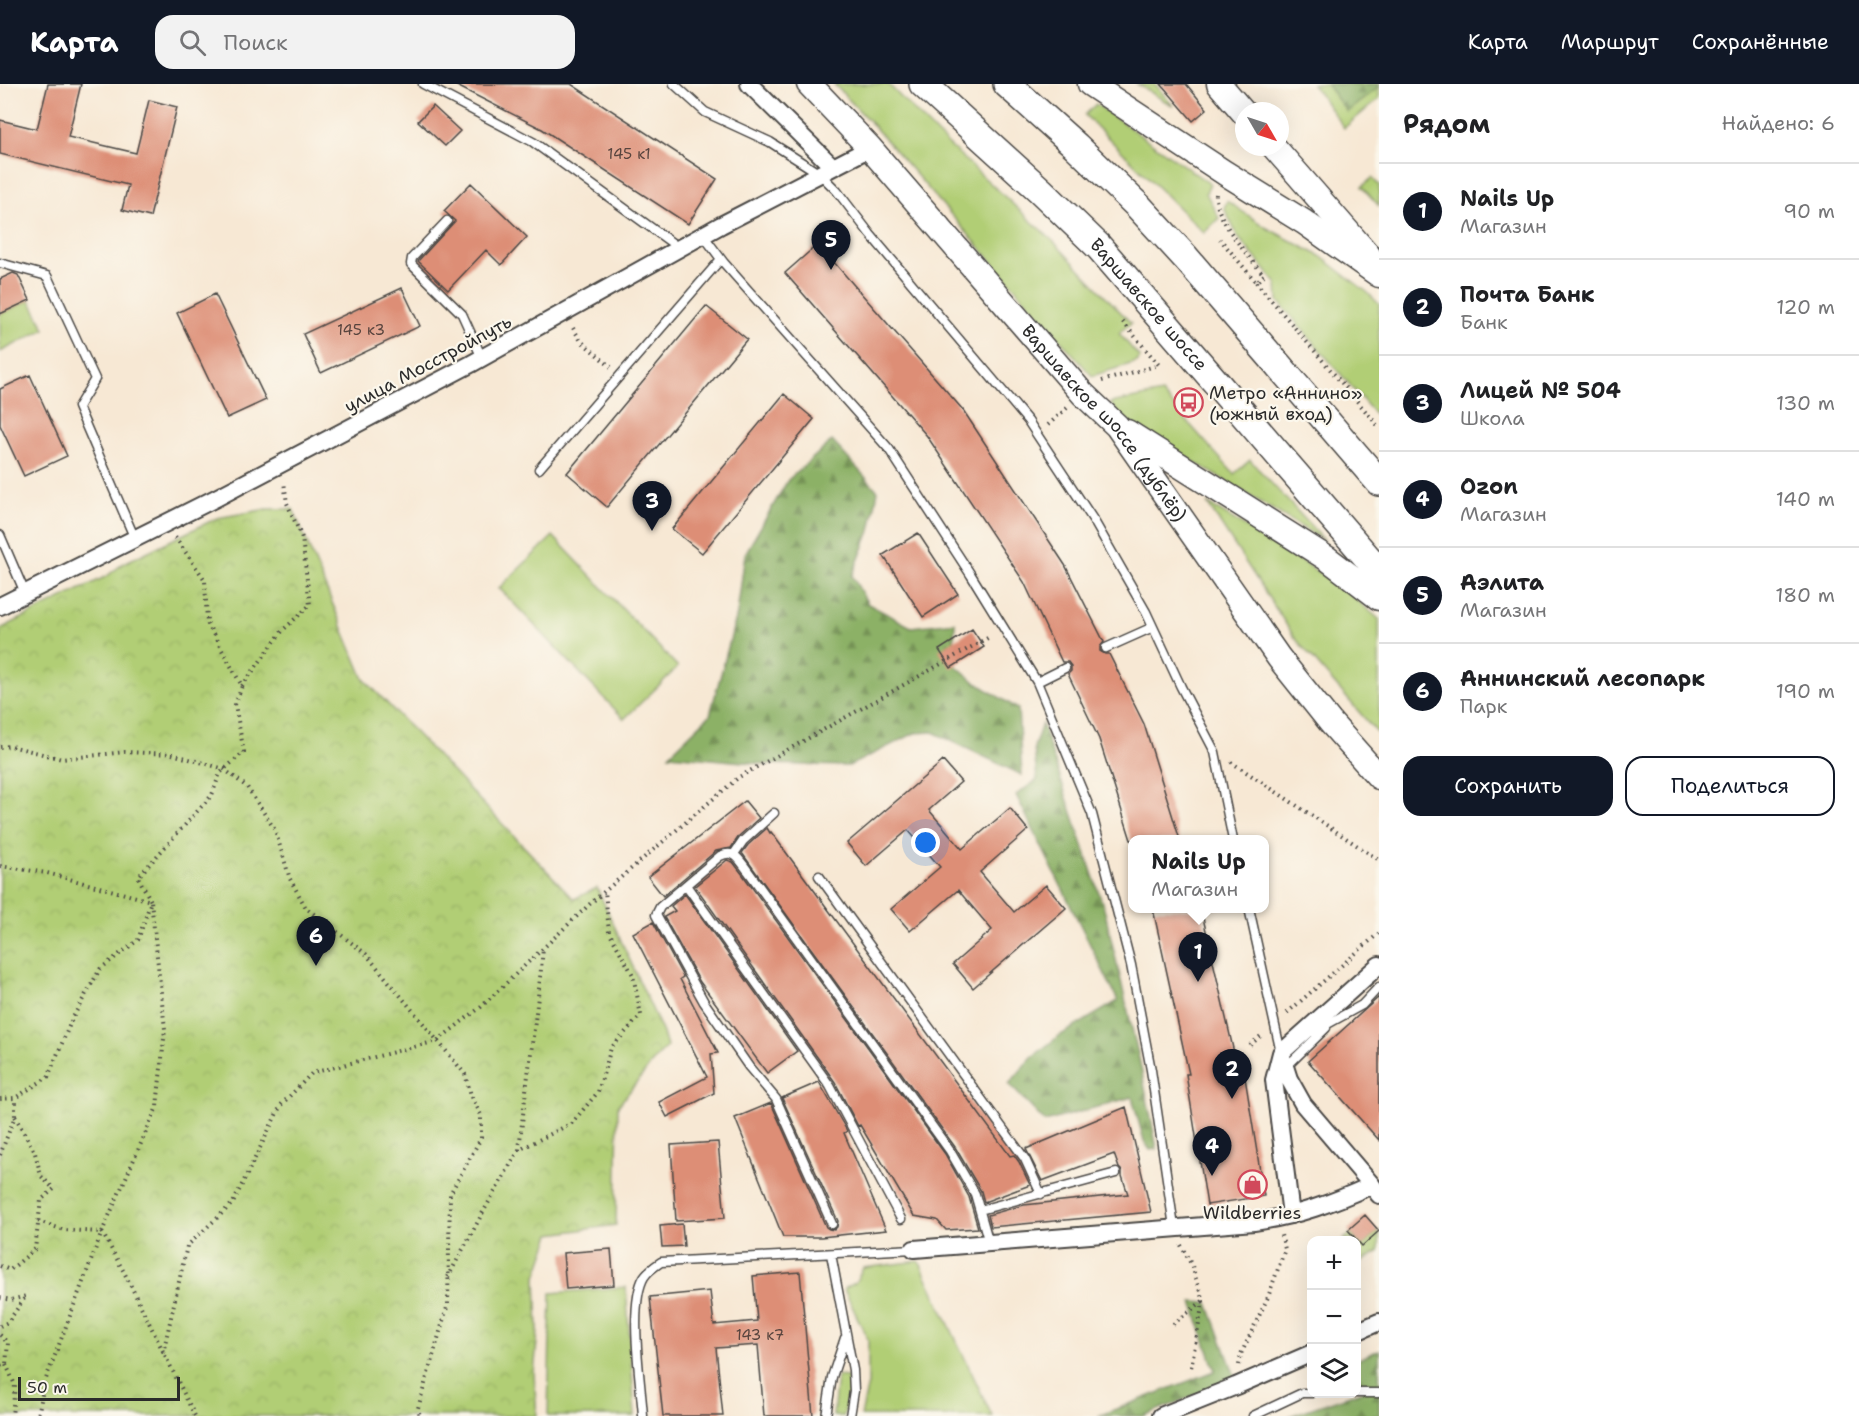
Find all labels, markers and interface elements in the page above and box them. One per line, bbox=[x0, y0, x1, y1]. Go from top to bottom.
search box bbox=[155, 15, 575, 69]
text: Карта bbox=[30, 23, 119, 61]
icon: search bbox=[176, 26, 209, 59]
text: Поиск bbox=[224, 28, 288, 57]
text: Карта bbox=[1468, 28, 1528, 56]
text: Маршрут bbox=[1561, 28, 1659, 56]
text: Сохранённые bbox=[1692, 28, 1829, 56]
north arrow bbox=[1235, 102, 1289, 156]
text: Рядом bbox=[1403, 106, 1490, 141]
text: Найдено: 6 bbox=[1722, 110, 1835, 136]
house number: 145 к1 bbox=[607, 144, 651, 164]
text: Nails Up bbox=[1460, 184, 1554, 213]
text: 1 bbox=[1418, 198, 1427, 224]
text: 90 m bbox=[1783, 198, 1835, 224]
text: Магазин bbox=[1460, 213, 1547, 239]
pin: 5 bbox=[812, 220, 850, 270]
street label: Варшавское шоссе bbox=[1085, 233, 1213, 376]
text: Почта Банк bbox=[1460, 280, 1595, 309]
text: 2 bbox=[1416, 294, 1430, 320]
text: 120 m bbox=[1776, 294, 1835, 320]
text: Банк bbox=[1460, 309, 1508, 335]
street label: улица Мосстройпуть bbox=[340, 310, 516, 418]
street label: Варшавское шоссе (дублёр) bbox=[1016, 319, 1192, 526]
house number: 145 к3 bbox=[337, 320, 385, 340]
text: Лицей № 504 bbox=[1460, 376, 1621, 405]
place label: Метро «Аннино» (южный вход) bbox=[1209, 381, 1362, 426]
bus stop icon: Метро «Аннино» (южный вход) bbox=[1172, 387, 1204, 419]
text: 3 bbox=[1416, 390, 1430, 416]
text: 130 m bbox=[1776, 390, 1835, 416]
text: Школа bbox=[1460, 405, 1525, 431]
text: Ozon bbox=[1460, 472, 1518, 501]
pin: 3 bbox=[632, 482, 672, 531]
text: 4 bbox=[1416, 486, 1430, 512]
text: 140 m bbox=[1776, 486, 1835, 512]
text: Магазин bbox=[1460, 501, 1547, 527]
text: Аэлита bbox=[1460, 568, 1544, 597]
text: 5 bbox=[1416, 582, 1429, 608]
text: 180 m bbox=[1775, 582, 1835, 608]
text: Магазин bbox=[1460, 597, 1547, 623]
text: Аннинский лесопарк bbox=[1460, 664, 1705, 693]
text: 6 bbox=[1416, 678, 1430, 704]
text: 190 m bbox=[1776, 678, 1835, 704]
text: Парк bbox=[1460, 693, 1507, 719]
button: Сохранить bbox=[1403, 756, 1613, 816]
button: Поделиться bbox=[1625, 756, 1835, 816]
your location bbox=[911, 828, 940, 857]
popup bbox=[1128, 835, 1269, 913]
text: Nails Up bbox=[1151, 847, 1246, 876]
text: Магазин bbox=[1151, 876, 1238, 902]
pin: 6 bbox=[296, 916, 336, 966]
pin: 1 bbox=[1178, 932, 1218, 982]
pin: 2 bbox=[1212, 1050, 1252, 1099]
pin: 4 bbox=[1192, 1126, 1232, 1176]
shop icon: Wildberries bbox=[1236, 1168, 1268, 1200]
place label: Wildberries bbox=[1203, 1201, 1301, 1225]
map controls bbox=[1307, 1236, 1361, 1398]
button: + bbox=[1307, 1236, 1361, 1290]
button: − bbox=[1307, 1290, 1361, 1344]
house number: 143 к7 bbox=[736, 1325, 784, 1345]
button: layers bbox=[1307, 1344, 1361, 1398]
scale bar bbox=[18, 1374, 180, 1402]
text: 50 m bbox=[27, 1377, 67, 1398]

